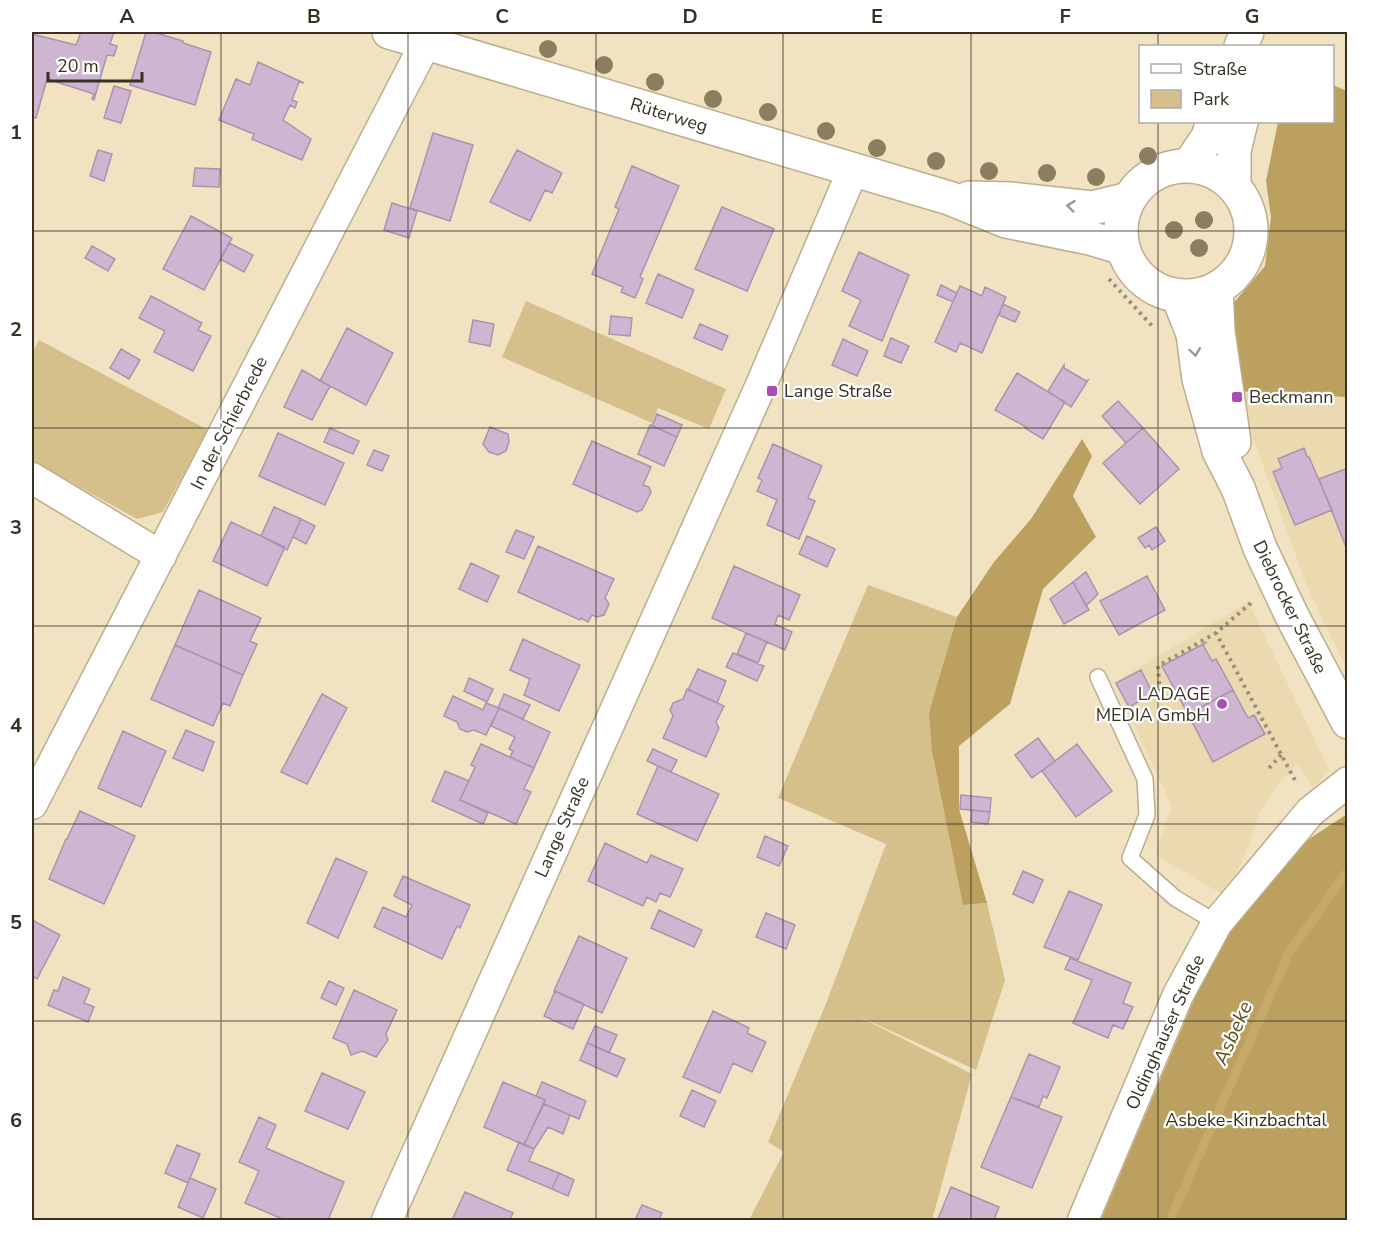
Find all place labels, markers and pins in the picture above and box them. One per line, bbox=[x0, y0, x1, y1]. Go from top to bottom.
place label: Lange Straße bbox=[784, 379, 892, 403]
marker: Lange Straße bbox=[765, 384, 779, 398]
place label: Beckmann bbox=[1249, 385, 1333, 409]
marker: Beckmann bbox=[1230, 390, 1244, 404]
place label: LADAGE MEDIA GmbH bbox=[1096, 682, 1210, 727]
marker: LADAGE MEDIA GmbH bbox=[1215, 697, 1229, 711]

